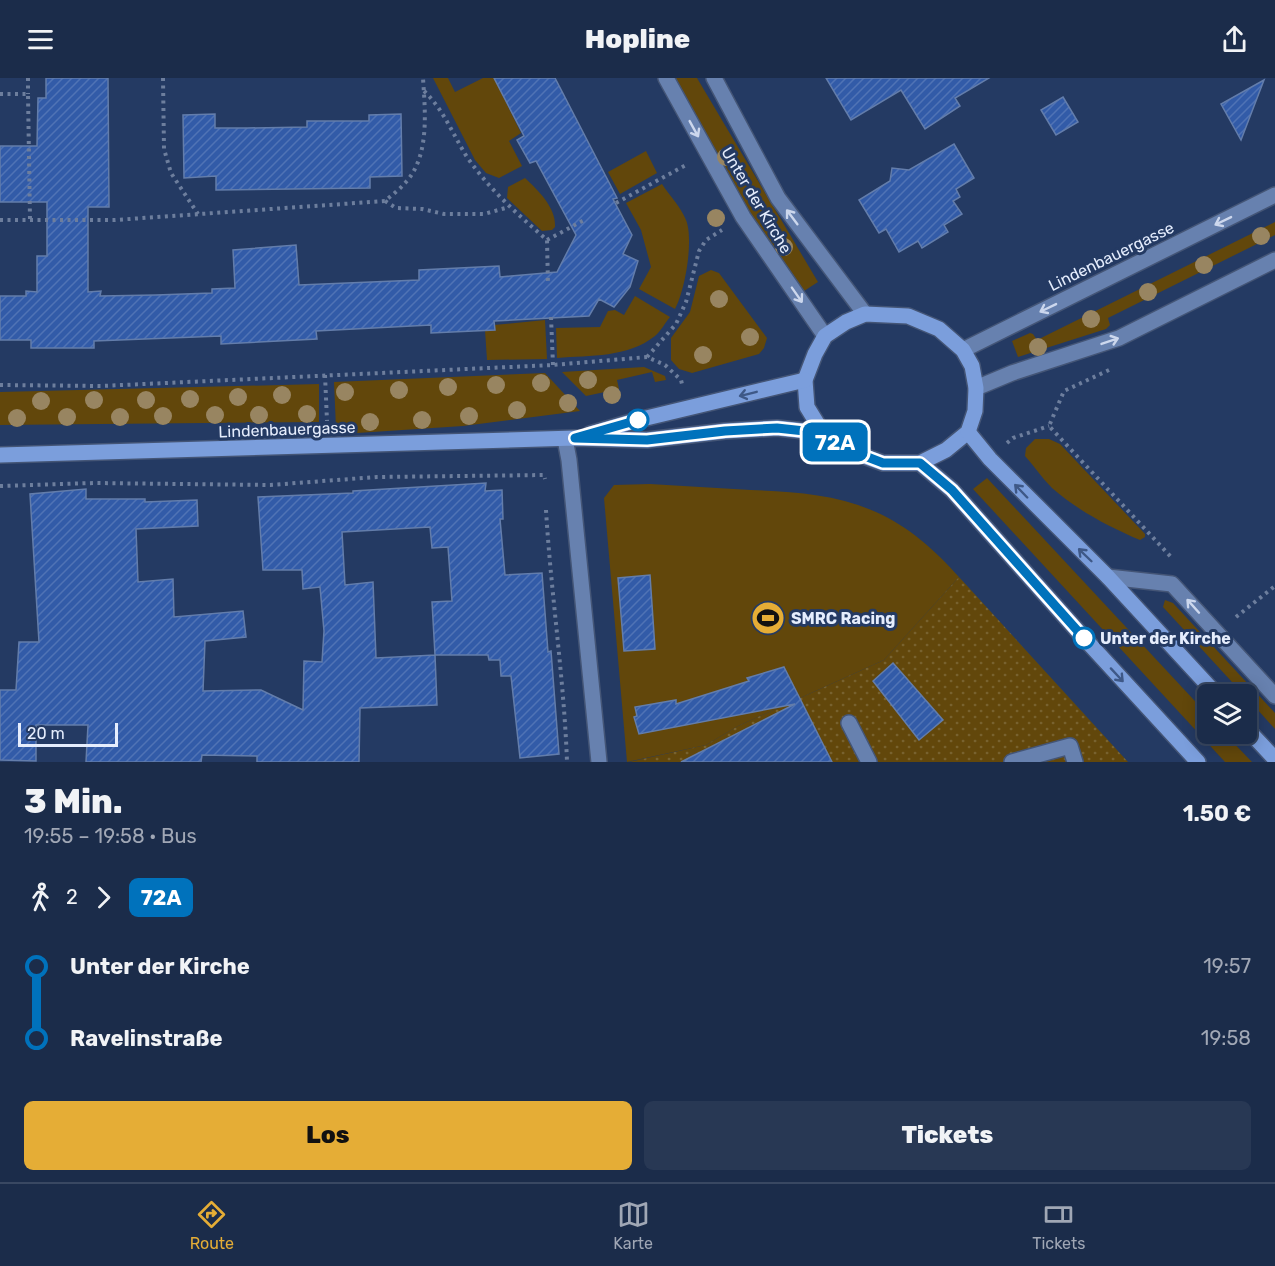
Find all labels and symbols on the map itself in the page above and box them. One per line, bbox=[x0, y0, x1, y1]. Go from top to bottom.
one-way arrow bbox=[688, 120, 700, 137]
street label: Unter der Kirche bbox=[717, 144, 796, 257]
one-way arrow bbox=[786, 209, 799, 225]
one-way arrow bbox=[1214, 216, 1232, 227]
street label: Lindenbauergasse bbox=[1045, 218, 1177, 295]
one-way arrow bbox=[791, 286, 803, 303]
one-way arrow bbox=[1040, 302, 1057, 314]
one-way arrow bbox=[1100, 334, 1119, 345]
one-way arrow bbox=[739, 389, 758, 400]
unlabelled marker bbox=[627, 409, 649, 431]
street label: Lindenbauergasse bbox=[218, 418, 356, 441]
line badge: 72A bbox=[800, 422, 870, 462]
one-way arrow bbox=[1014, 483, 1029, 498]
one-way arrow bbox=[1077, 547, 1092, 562]
one-way arrow bbox=[1186, 599, 1200, 614]
sports icon: SMRC Racing bbox=[750, 600, 786, 636]
place label: SMRC Racing bbox=[791, 609, 895, 628]
marker: Unter der Kirche bbox=[1073, 627, 1095, 649]
place label: Unter der Kirche bbox=[1100, 629, 1231, 648]
one-way arrow bbox=[1110, 667, 1125, 682]
scale bar bbox=[18, 720, 118, 748]

